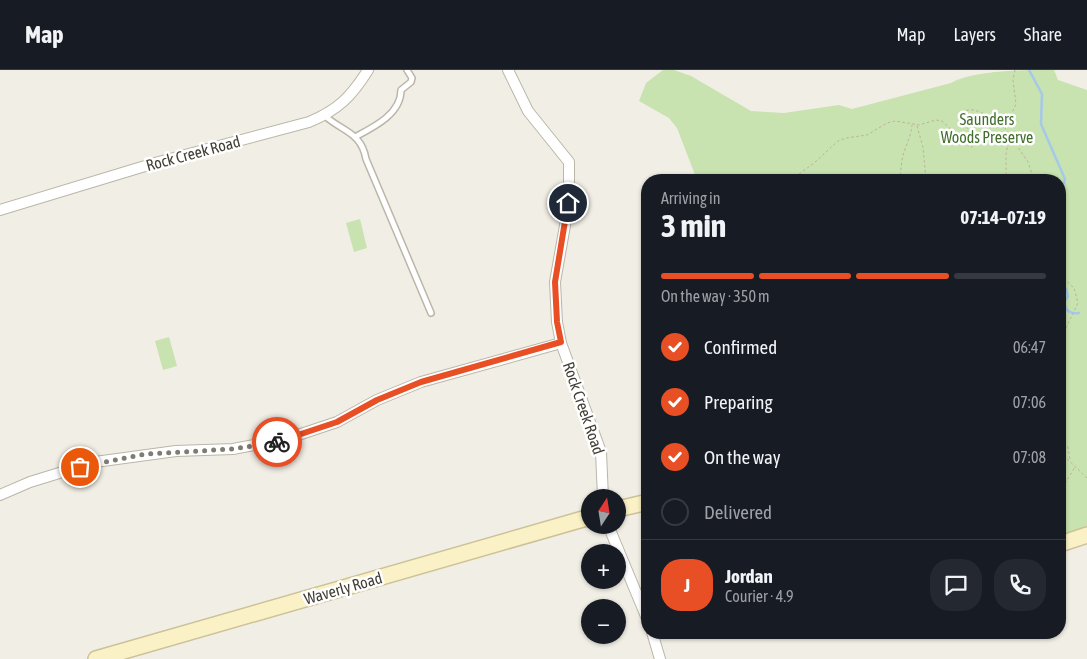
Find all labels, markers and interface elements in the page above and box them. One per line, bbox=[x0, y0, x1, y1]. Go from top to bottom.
text: Map bbox=[25, 21, 64, 48]
text: Map bbox=[896, 24, 925, 45]
text: Layers bbox=[953, 24, 996, 45]
text: Share bbox=[1024, 24, 1062, 45]
park label: Saunders Woods Preserve bbox=[941, 110, 1033, 146]
street label: Rock Creek Road bbox=[144, 132, 242, 174]
pin bbox=[547, 182, 589, 224]
icon: home bbox=[554, 189, 582, 217]
text: Arriving in bbox=[661, 189, 721, 207]
text: 07:14–07:19 bbox=[960, 206, 1046, 228]
text: 3 min bbox=[661, 207, 726, 244]
text: On the way · 350 m bbox=[661, 287, 770, 305]
icon: check bbox=[661, 333, 689, 361]
text: Confirmed bbox=[704, 336, 777, 358]
text: 06:47 bbox=[1013, 338, 1046, 356]
street label: Rock Creek Road bbox=[560, 359, 608, 457]
icon: check bbox=[661, 388, 689, 416]
text: Preparing bbox=[704, 391, 773, 413]
text: 07:06 bbox=[1013, 393, 1046, 411]
courier bbox=[252, 417, 302, 467]
icon: bike bbox=[263, 428, 291, 456]
icon: check bbox=[661, 443, 689, 471]
pin bbox=[59, 446, 101, 488]
text: On the way bbox=[704, 446, 781, 468]
text: 07:08 bbox=[1013, 448, 1046, 466]
icon: bag bbox=[66, 453, 94, 481]
north arrow bbox=[581, 489, 626, 534]
map controls bbox=[581, 489, 626, 644]
text: Delivered bbox=[704, 501, 772, 523]
button: + bbox=[581, 544, 626, 589]
button: chat bbox=[930, 559, 982, 611]
button: phone bbox=[994, 559, 1046, 611]
text: Jordan bbox=[725, 565, 773, 587]
street label: Waverly Road bbox=[302, 568, 384, 609]
text: J bbox=[684, 574, 690, 596]
text: Courier · 4.9 bbox=[725, 587, 794, 605]
button: − bbox=[581, 599, 626, 644]

